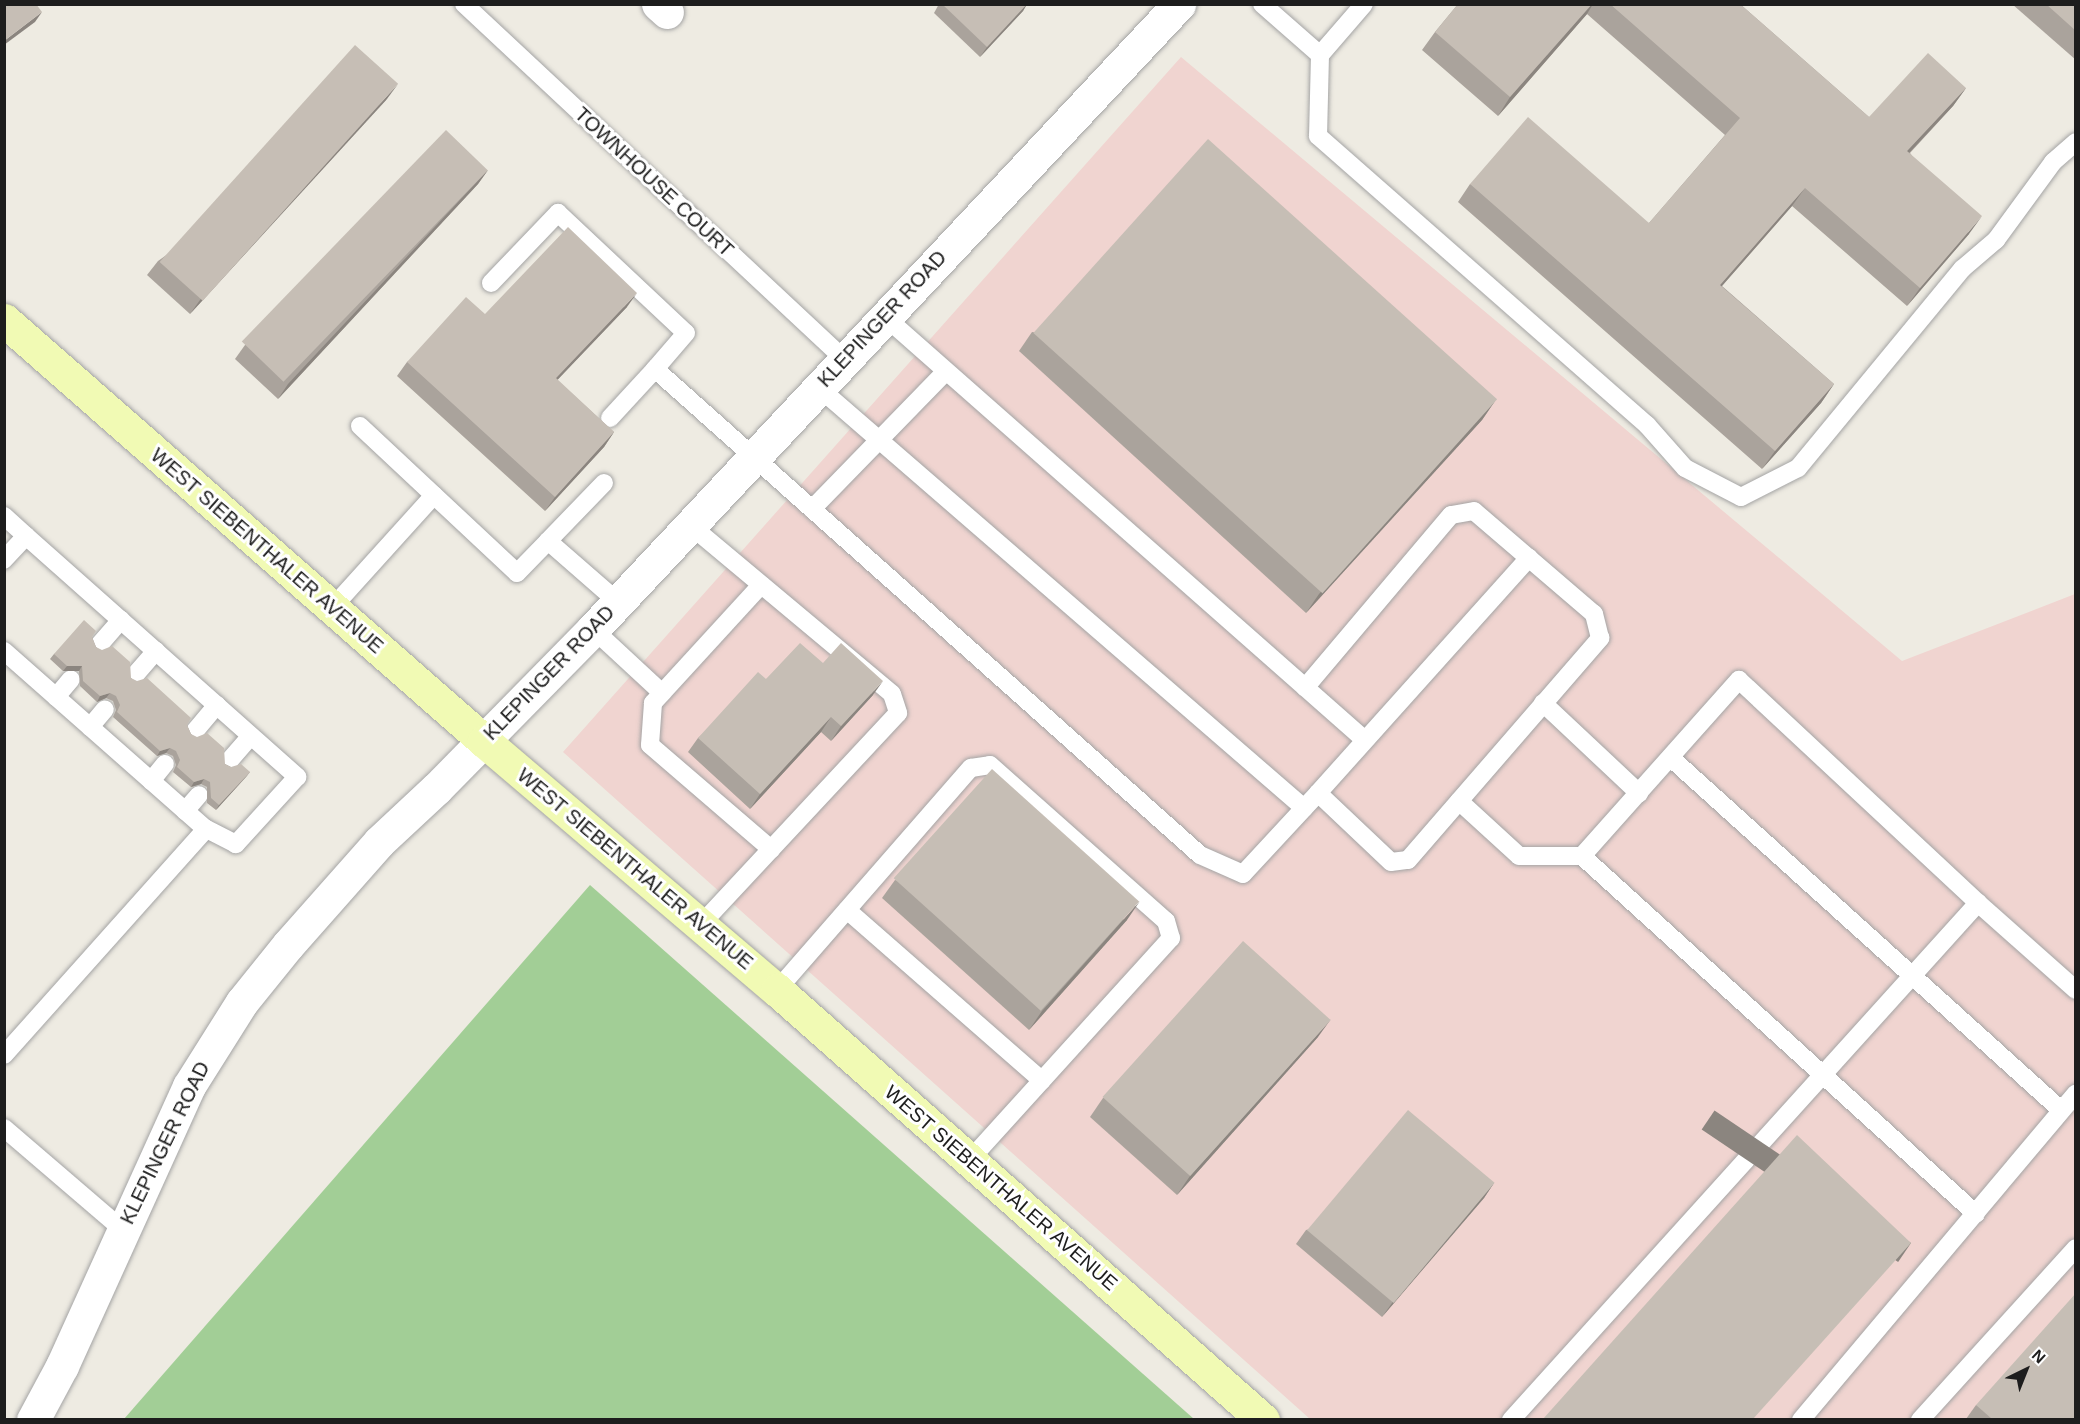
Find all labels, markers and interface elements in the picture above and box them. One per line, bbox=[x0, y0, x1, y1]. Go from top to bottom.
street label: TOWNHOUSE COURT bbox=[570, 102, 738, 262]
street label: KLEPINGER ROAD bbox=[813, 246, 951, 392]
street label: WEST SIEBENTHALER AVENUE bbox=[145, 443, 389, 659]
street label: KLEPINGER ROAD bbox=[479, 601, 619, 745]
street label: WEST SIEBENTHALER AVENUE bbox=[512, 763, 758, 975]
street label: KLEPINGER ROAD bbox=[115, 1058, 215, 1228]
street label: WEST SIEBENTHALER AVENUE bbox=[879, 1080, 1123, 1296]
north arrow bbox=[1996, 1340, 2056, 1400]
text: N bbox=[2029, 1346, 2049, 1367]

